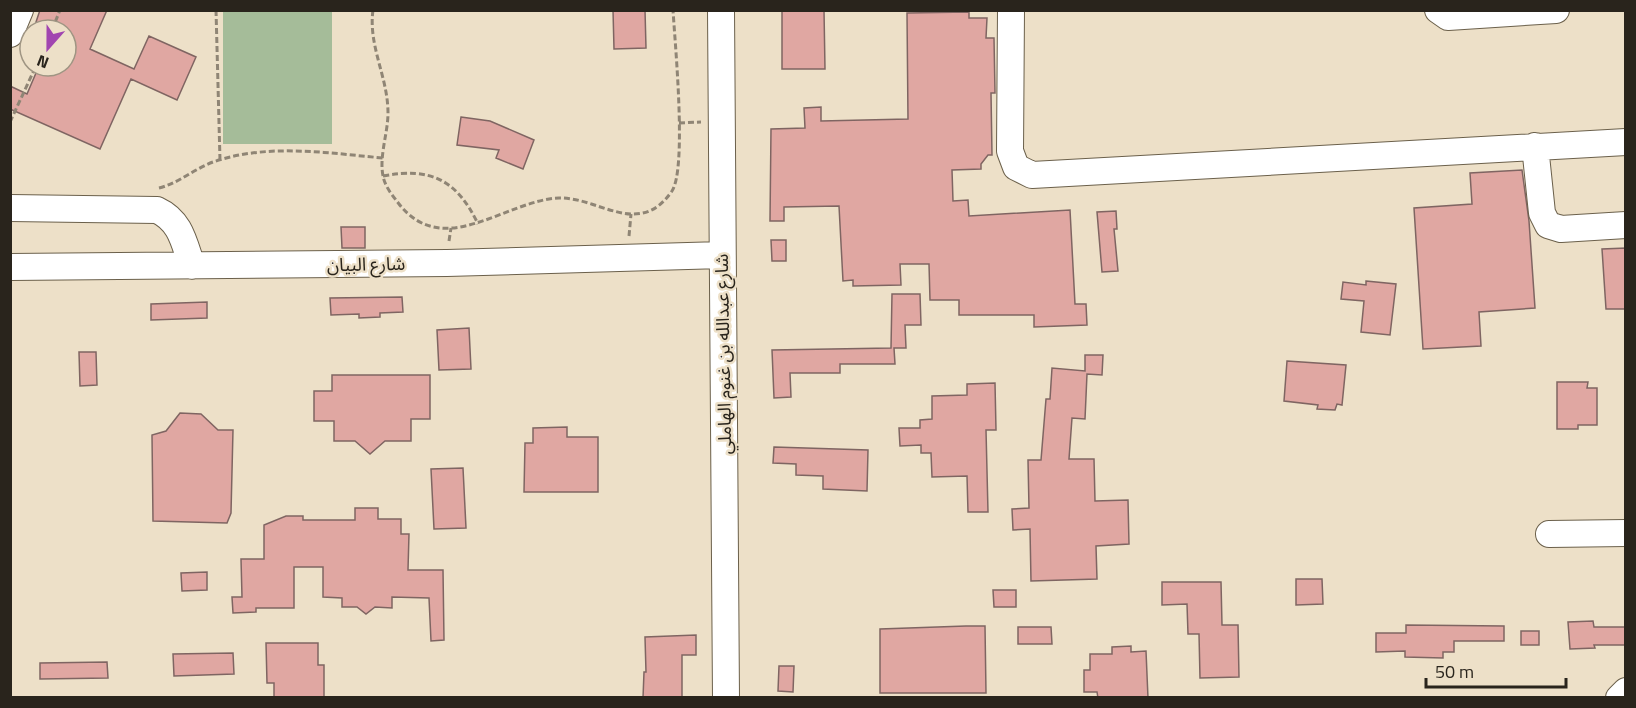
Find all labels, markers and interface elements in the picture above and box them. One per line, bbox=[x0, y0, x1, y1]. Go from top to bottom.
north arrow bbox=[18, 18, 78, 78]
text: N bbox=[33, 49, 52, 75]
street label: شارع البيان bbox=[327, 250, 405, 279]
street label: شارع عبدالله بن غنوم الهاملي bbox=[708, 253, 739, 455]
scale bar bbox=[1426, 651, 1566, 689]
text: 50 m bbox=[1435, 658, 1474, 685]

